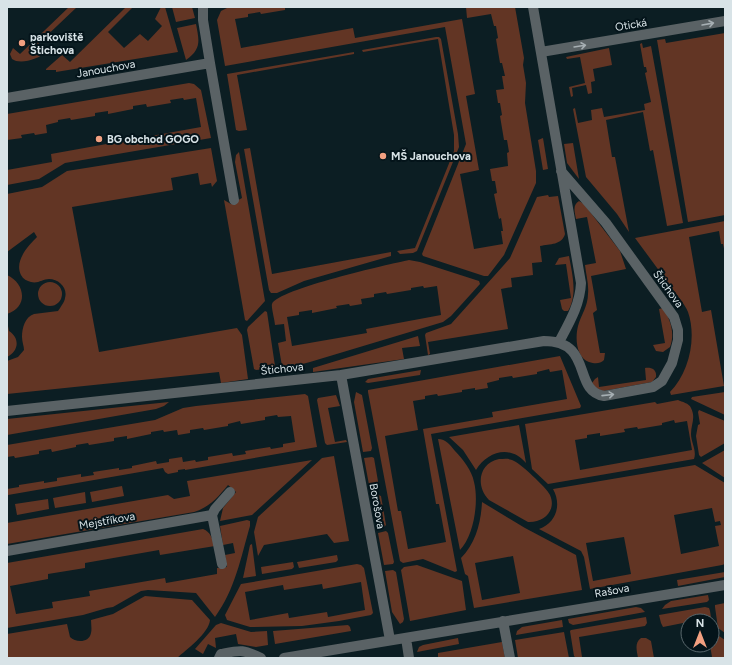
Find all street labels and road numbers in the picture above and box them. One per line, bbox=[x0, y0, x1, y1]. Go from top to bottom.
street label: Otická bbox=[614, 16, 648, 34]
street label: Janouchova bbox=[76, 57, 136, 81]
street label: Štichova bbox=[650, 267, 687, 310]
street label: Štichova bbox=[260, 359, 304, 378]
street label: Borošova bbox=[367, 482, 387, 530]
street label: Mejstříkova bbox=[78, 510, 136, 532]
street label: Rašova bbox=[594, 582, 630, 600]

